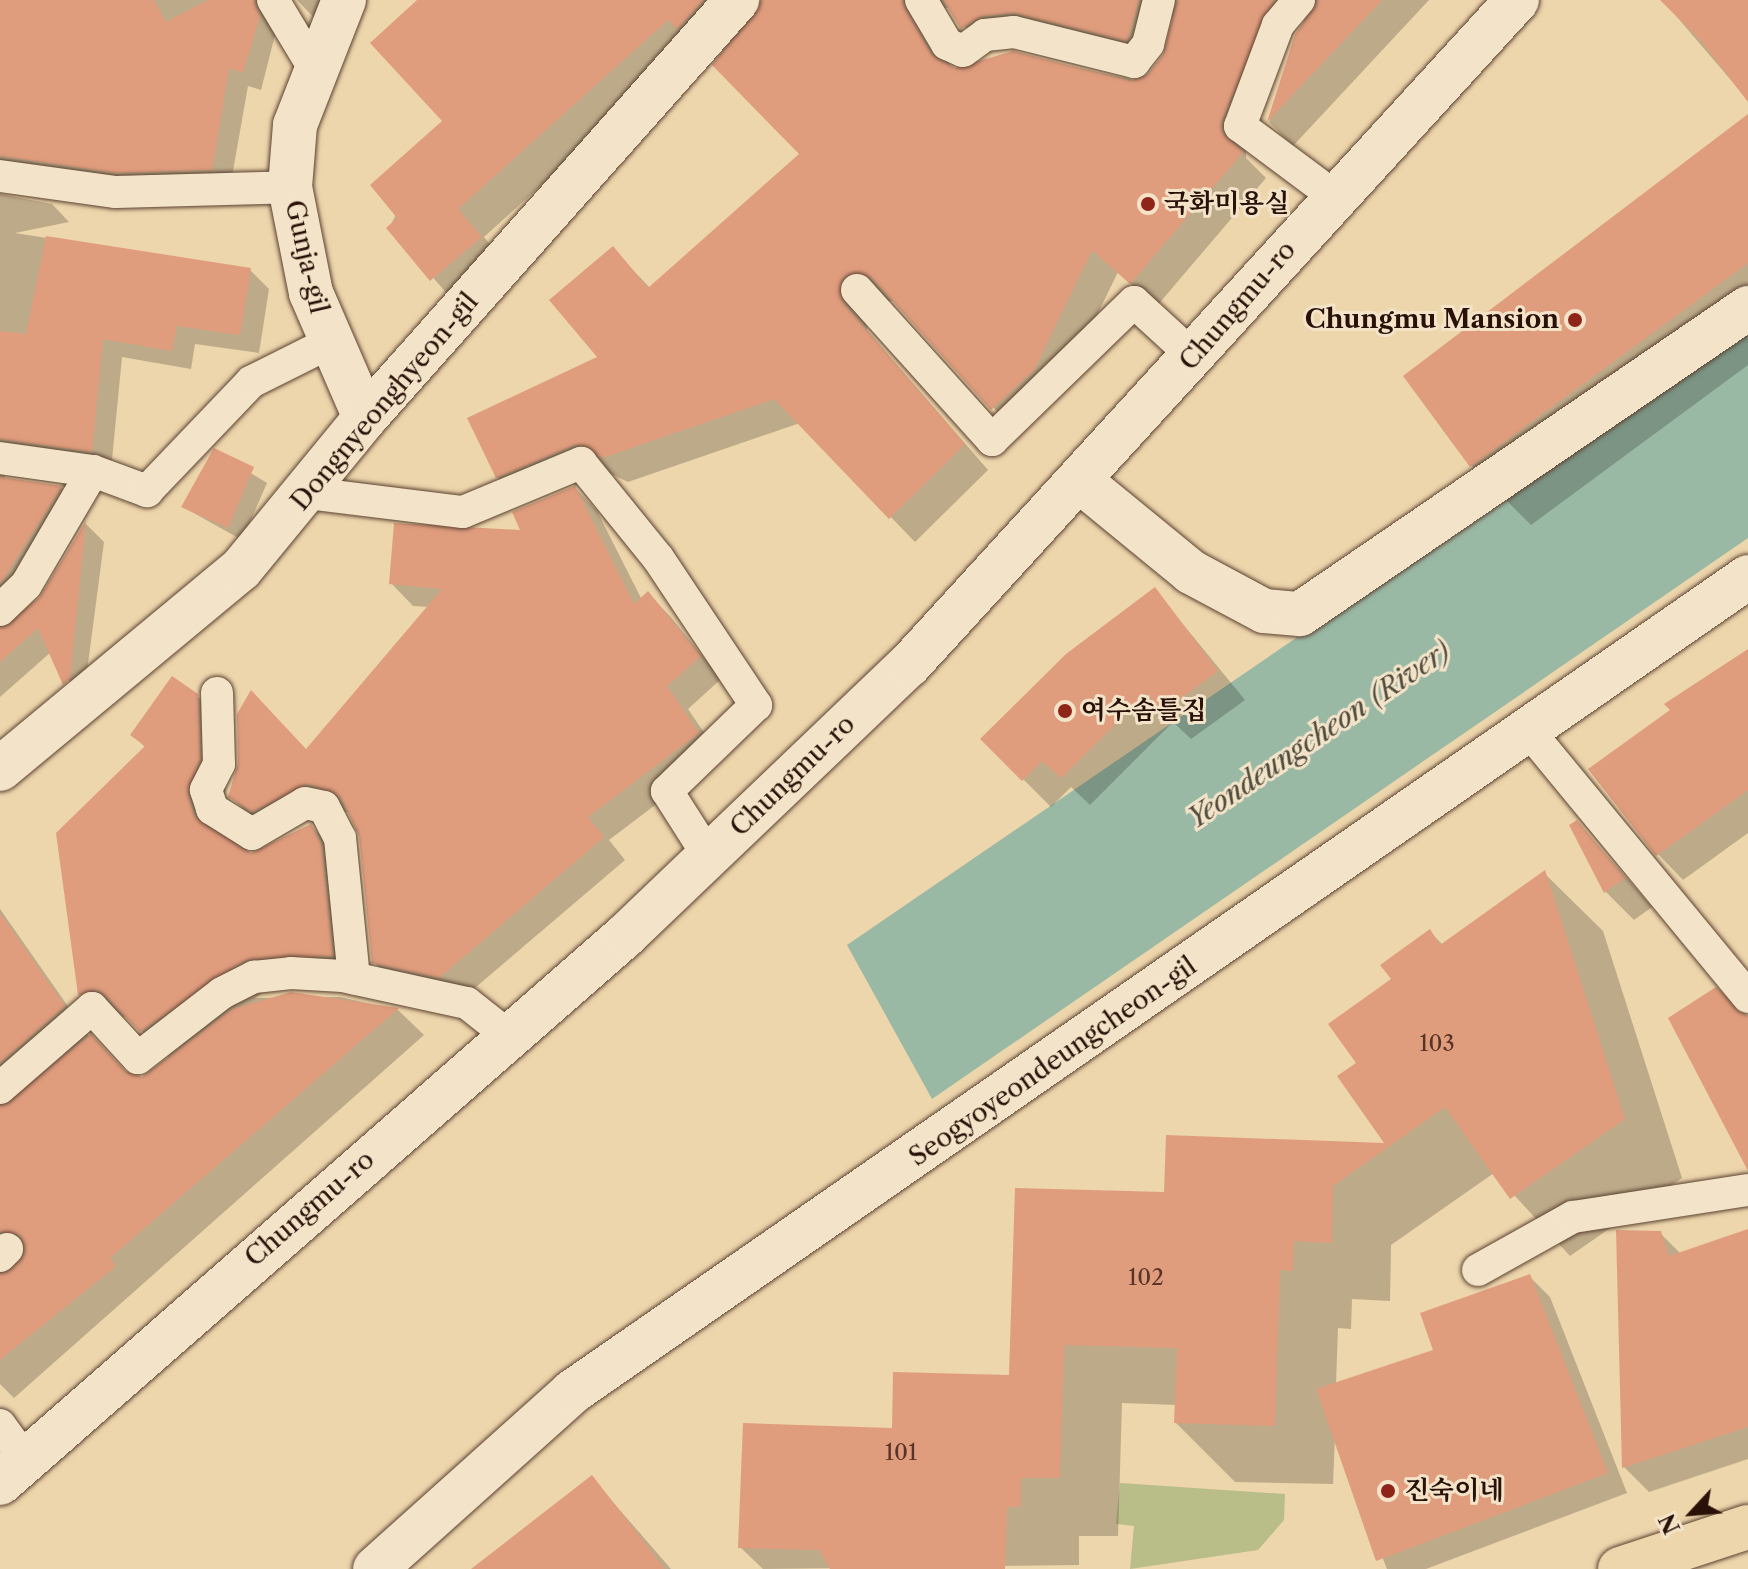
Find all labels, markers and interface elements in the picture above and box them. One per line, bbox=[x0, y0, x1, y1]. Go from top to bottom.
place label: 국화미용실 bbox=[1164, 188, 1290, 220]
marker: 국화미용실 bbox=[1139, 195, 1157, 213]
street label: Gunja-gil bbox=[278, 197, 334, 317]
street label: Chungmu-ro bbox=[1173, 235, 1303, 377]
street label: Dongnyeonghyeon-gil bbox=[285, 287, 485, 517]
place label: Chungmu Mansion bbox=[1305, 304, 1559, 336]
marker: Chungmu Mansion bbox=[1566, 311, 1584, 329]
water label: Yeondeungcheon (River) bbox=[1181, 633, 1457, 835]
place label: 여수솜틀집 bbox=[1081, 695, 1207, 727]
marker: 여수솜틀집 bbox=[1056, 702, 1074, 720]
street label: Chungmu-ro bbox=[724, 709, 862, 843]
street label: Seogyoyeondeungcheon-gil bbox=[903, 951, 1203, 1173]
house number: 103 bbox=[1419, 1031, 1455, 1057]
street label: Chungmu-ro bbox=[239, 1144, 381, 1274]
house number: 102 bbox=[1128, 1265, 1164, 1291]
house number: 101 bbox=[885, 1440, 917, 1466]
north arrow bbox=[1652, 1473, 1732, 1553]
place label: 진숙이네 bbox=[1404, 1475, 1504, 1507]
marker: 진숙이네 bbox=[1379, 1482, 1397, 1500]
text: N bbox=[1654, 1509, 1686, 1538]

